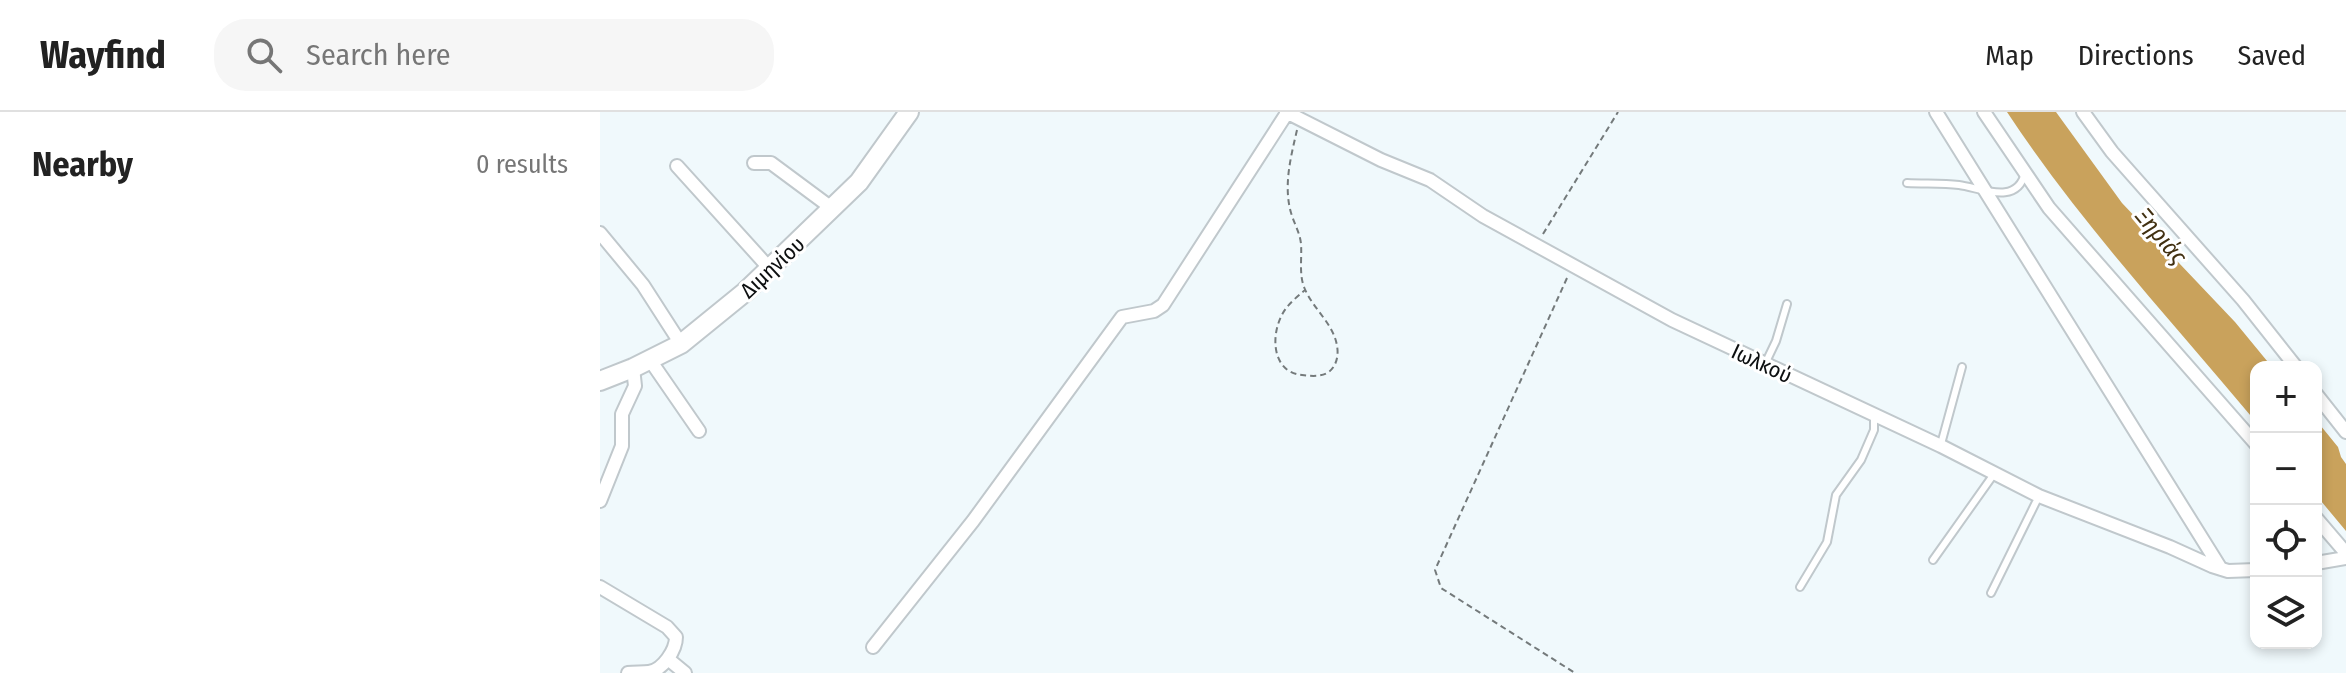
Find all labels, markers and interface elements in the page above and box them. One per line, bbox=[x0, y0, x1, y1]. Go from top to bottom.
search box bbox=[214, 19, 774, 91]
text: Wayfind bbox=[40, 32, 166, 78]
icon: search bbox=[242, 33, 286, 77]
text: Search here bbox=[306, 37, 451, 73]
text: Map bbox=[1985, 39, 2034, 72]
text: Directions bbox=[2078, 39, 2194, 72]
text: Saved bbox=[2238, 39, 2306, 72]
text: Nearby bbox=[32, 144, 133, 185]
text: 0 results bbox=[476, 149, 568, 180]
water label: Ξηριάς bbox=[2130, 202, 2193, 270]
street label: Διμηνίου bbox=[734, 231, 810, 304]
street label: Ιωλκού bbox=[1727, 338, 1796, 389]
map controls bbox=[2250, 361, 2322, 649]
button: + bbox=[2250, 361, 2322, 433]
button: − bbox=[2250, 433, 2322, 505]
button: locate bbox=[2250, 505, 2322, 577]
button: layers bbox=[2250, 577, 2322, 649]

